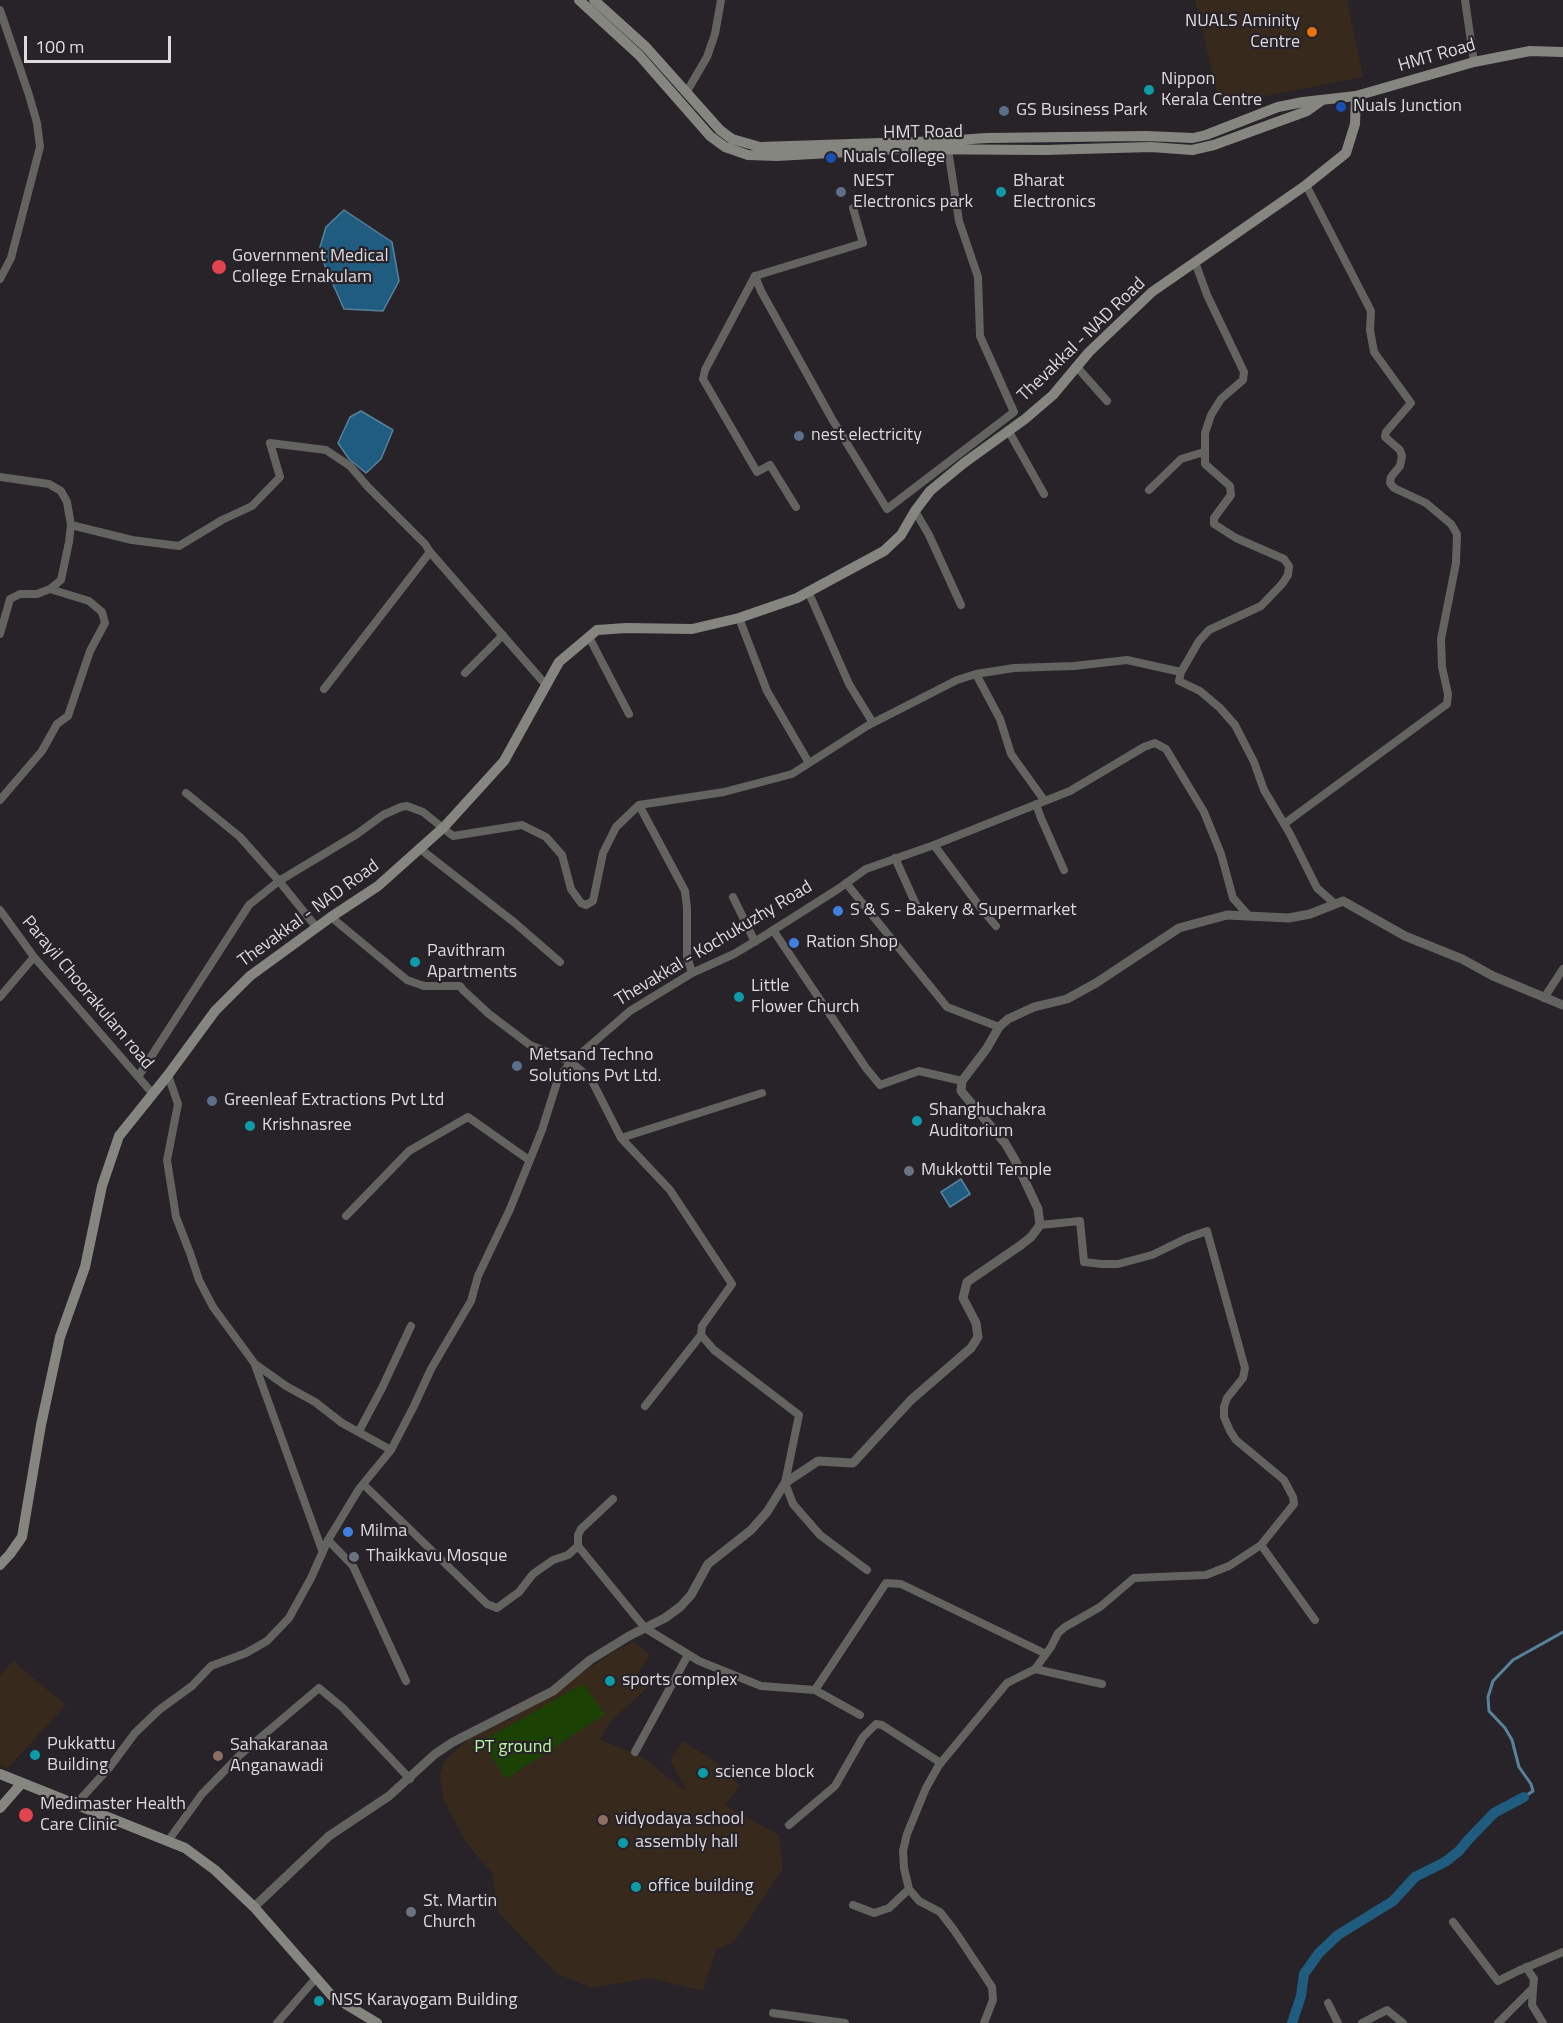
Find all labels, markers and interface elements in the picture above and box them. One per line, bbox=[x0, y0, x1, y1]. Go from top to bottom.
place label: NUALS Aminity Centre bbox=[1185, 11, 1300, 54]
scale bar bbox=[27, 24, 174, 62]
marker: NUALS Aminity Centre bbox=[1305, 25, 1319, 39]
text: 100 m bbox=[35, 33, 84, 60]
street label: HMT Road bbox=[1396, 35, 1478, 77]
place label: Nippon Kerala Centre bbox=[1161, 69, 1262, 112]
marker: Nippon Kerala Centre bbox=[1142, 83, 1156, 97]
place label: Nuals Junction bbox=[1353, 96, 1462, 118]
place label: GS Business Park bbox=[1016, 100, 1148, 122]
marker: Nuals Junction bbox=[1334, 100, 1348, 114]
marker: GS Business Park bbox=[997, 104, 1011, 118]
street label: HMT Road bbox=[883, 122, 963, 144]
place label: Nuals College bbox=[843, 147, 945, 169]
marker: Nuals College bbox=[824, 151, 838, 165]
place label: NEST Electronics park bbox=[853, 171, 973, 213]
place label: Bharat Electronics bbox=[1013, 171, 1096, 213]
marker: NEST Electronics park bbox=[834, 185, 848, 199]
marker: Bharat Electronics bbox=[994, 185, 1008, 199]
place label: Government Medical College Ernakulam bbox=[232, 246, 389, 288]
marker: Government Medical College Ernakulam bbox=[210, 258, 228, 276]
street label: Thevakkal - NAD Road bbox=[1014, 273, 1150, 407]
place label: nest electricity bbox=[811, 425, 922, 447]
marker: nest electricity bbox=[792, 429, 806, 443]
street label: Thevakkal - NAD Road bbox=[234, 856, 384, 972]
street label: Thevakkal - Kochukuzhy Road bbox=[612, 877, 816, 1011]
place label: S & S - Bakery & Supermarket bbox=[850, 900, 1077, 922]
marker: S & S - Bakery & Supermarket bbox=[831, 904, 845, 918]
street label: Parayil Choorakulam road bbox=[16, 912, 158, 1074]
place label: Ration Shop bbox=[806, 932, 898, 954]
marker: Ration Shop bbox=[787, 936, 801, 950]
place label: Pavithram Apartments bbox=[427, 941, 517, 984]
marker: Pavithram Apartments bbox=[408, 955, 422, 969]
place label: Little Flower Church bbox=[751, 976, 860, 1018]
marker: Little Flower Church bbox=[732, 990, 746, 1004]
place label: Metsand Techno Solutions Pvt Ltd. bbox=[529, 1045, 661, 1088]
marker: Metsand Techno Solutions Pvt Ltd. bbox=[510, 1059, 524, 1073]
place label: Greenleaf Extractions Pvt Ltd bbox=[224, 1090, 444, 1112]
marker: Greenleaf Extractions Pvt Ltd bbox=[205, 1094, 219, 1108]
place label: Shanghuchakra Auditorium bbox=[929, 1100, 1046, 1142]
marker: Shanghuchakra Auditorium bbox=[910, 1114, 924, 1128]
place label: Krishnasree bbox=[262, 1115, 352, 1137]
marker: Krishnasree bbox=[243, 1119, 257, 1133]
place label: Mukkottil Temple bbox=[921, 1160, 1052, 1182]
marker: Mukkottil Temple bbox=[902, 1164, 916, 1178]
place label: Milma bbox=[360, 1521, 407, 1543]
marker: Milma bbox=[341, 1525, 355, 1539]
place label: Thaikkavu Mosque bbox=[366, 1546, 507, 1568]
marker: Thaikkavu Mosque bbox=[347, 1550, 361, 1564]
place label: sports complex bbox=[622, 1670, 737, 1692]
marker: sports complex bbox=[603, 1674, 617, 1688]
place label: Pukkattu Building bbox=[47, 1734, 116, 1776]
place label: Sahakaranaa Anganawadi bbox=[230, 1735, 328, 1778]
park label: PT ground bbox=[474, 1737, 552, 1759]
marker: Pukkattu Building bbox=[28, 1748, 42, 1762]
marker: Sahakaranaa Anganawadi bbox=[211, 1749, 225, 1763]
place label: science block bbox=[715, 1762, 814, 1784]
marker: science block bbox=[696, 1766, 710, 1780]
place label: Medimaster Health Care Clinic bbox=[40, 1794, 186, 1836]
marker: Medimaster Health Care Clinic bbox=[17, 1806, 35, 1824]
place label: vidyodaya school bbox=[615, 1809, 744, 1831]
marker: vidyodaya school bbox=[596, 1813, 610, 1827]
place label: assembly hall bbox=[635, 1832, 738, 1854]
marker: assembly hall bbox=[616, 1836, 630, 1850]
place label: office building bbox=[648, 1876, 754, 1898]
marker: office building bbox=[629, 1880, 643, 1894]
place label: St. Martin Church bbox=[423, 1891, 497, 1934]
marker: St. Martin Church bbox=[404, 1905, 418, 1919]
place label: NSS Karayogam Building bbox=[331, 1990, 517, 2012]
marker: NSS Karayogam Building bbox=[312, 1994, 326, 2008]

